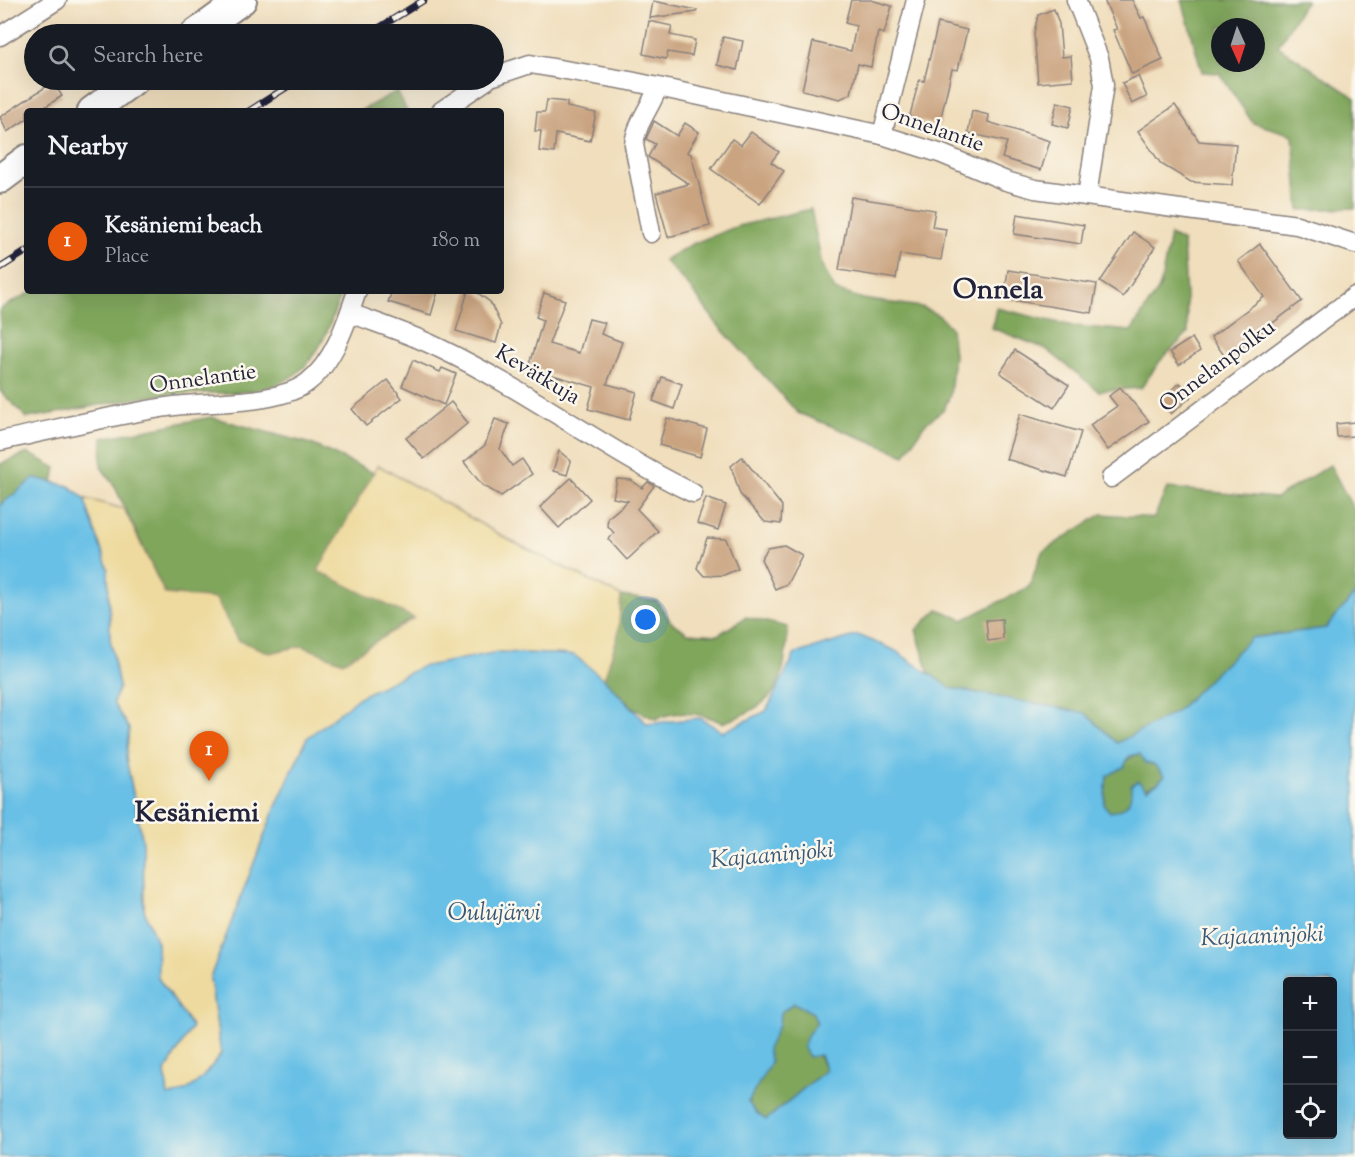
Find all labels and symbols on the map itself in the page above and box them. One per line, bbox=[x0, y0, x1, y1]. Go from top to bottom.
north arrow bbox=[1211, 18, 1265, 72]
street label: Onnelantie bbox=[876, 96, 988, 162]
district label: Onnela bbox=[953, 271, 1043, 311]
street label: Onnelanpolku bbox=[1153, 312, 1283, 421]
street label: Kevätkuja bbox=[488, 338, 586, 414]
street label: Onnelantie bbox=[147, 357, 259, 403]
your location bbox=[631, 605, 660, 634]
pin: 1 bbox=[190, 732, 228, 781]
district label: Kesäniemi bbox=[135, 794, 259, 834]
water label: Kajaaninjoki bbox=[709, 834, 835, 878]
water label: Oulujärvi bbox=[447, 897, 541, 931]
water label: Kajaaninjoki bbox=[1200, 918, 1324, 956]

